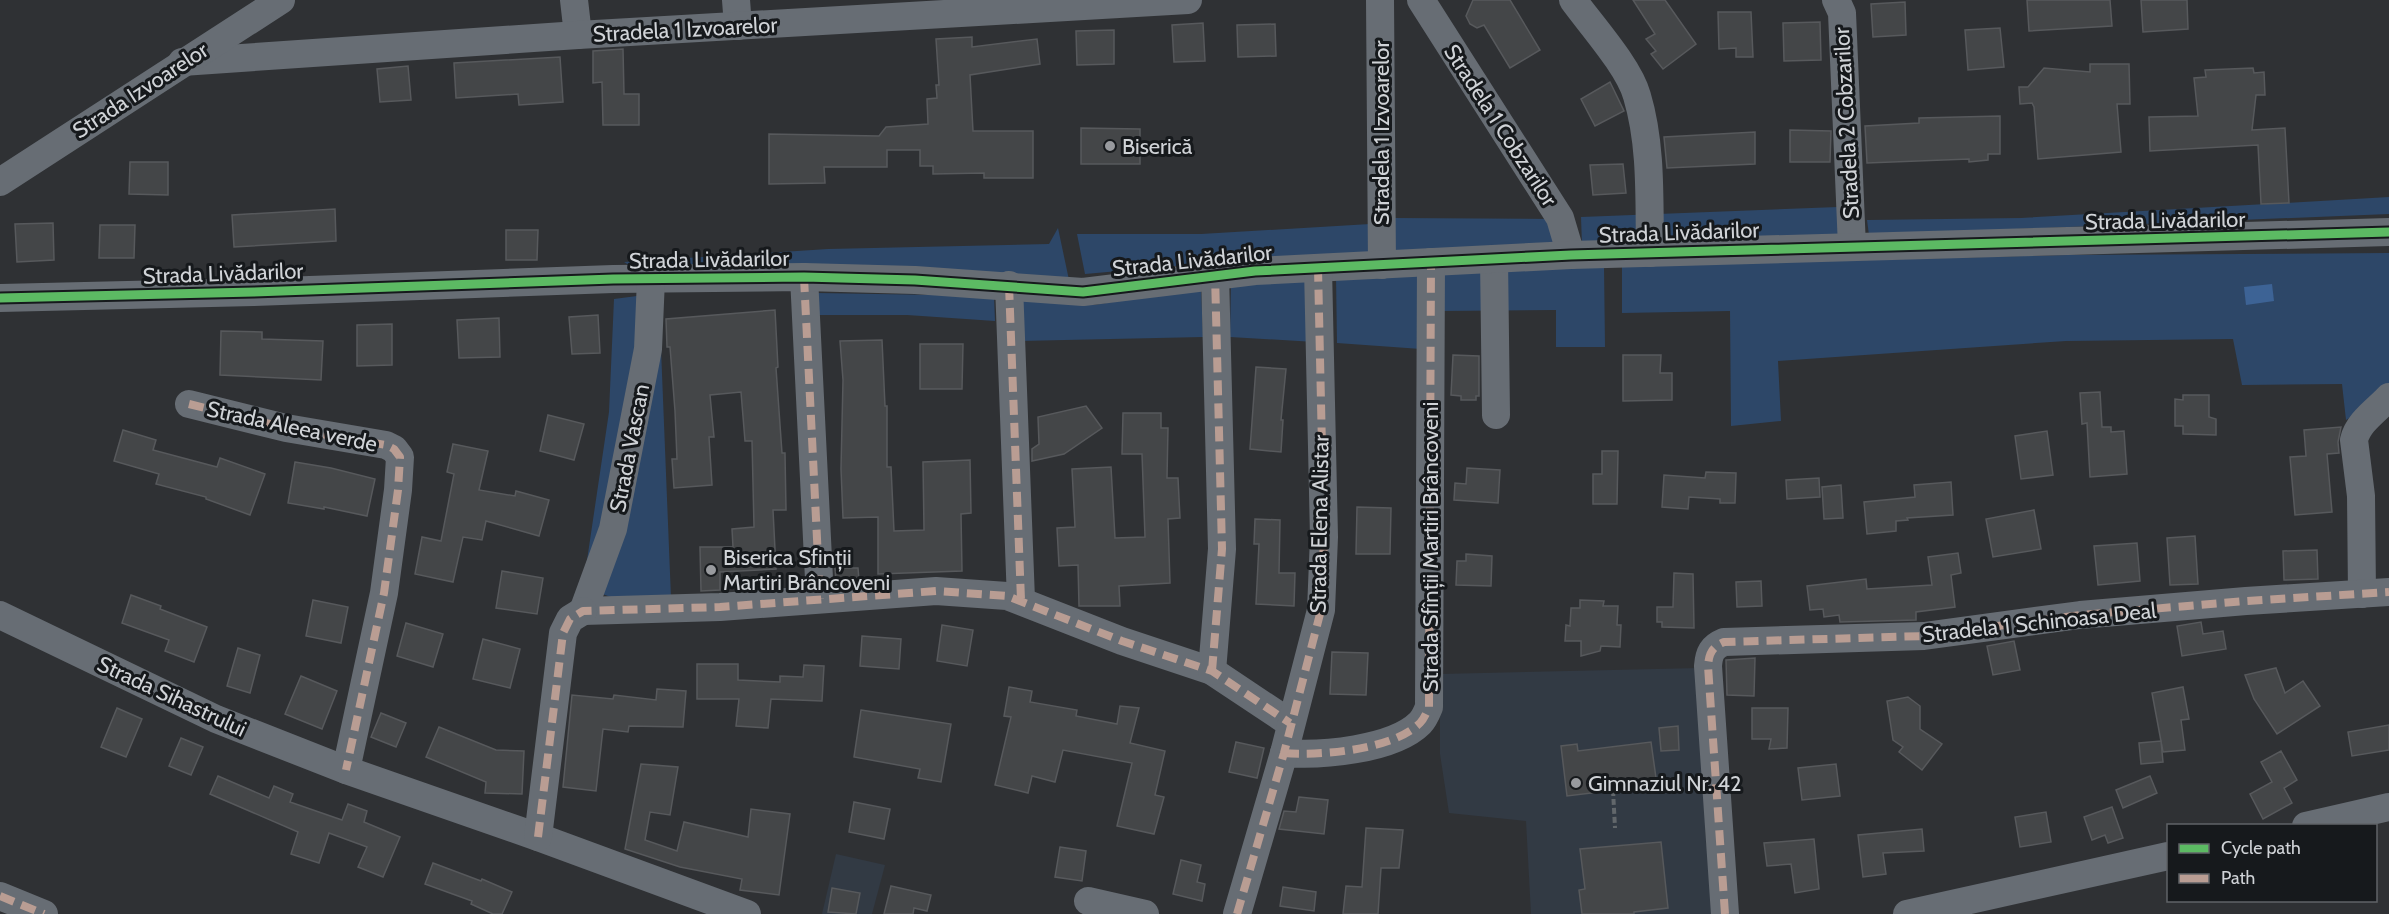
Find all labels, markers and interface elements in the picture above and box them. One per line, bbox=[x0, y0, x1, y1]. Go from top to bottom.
street label: Stradela 1 Izvoarelor bbox=[592, 11, 778, 48]
street label: Stradela 2 Cobzarilor bbox=[1828, 26, 1865, 220]
street label: Strada Izvoarelor bbox=[67, 37, 213, 144]
street label: Stradela 1 Cobzarilor bbox=[1438, 39, 1563, 211]
street label: Stradela 1 Izvoarelor bbox=[1368, 41, 1395, 225]
place label: Biserică bbox=[1122, 133, 1193, 160]
marker: Biserică bbox=[1103, 139, 1117, 153]
street label: Strada Livădarilor bbox=[2085, 206, 2246, 235]
street label: Strada Livădarilor bbox=[1598, 216, 1760, 249]
street label: Strada Livădarilor bbox=[1111, 239, 1273, 282]
street label: Strada Livădarilor bbox=[629, 245, 790, 274]
street label: Strada Livădarilor bbox=[142, 257, 304, 290]
street label: Strada Vascan bbox=[604, 382, 655, 515]
street label: Strada Aleea verde bbox=[204, 395, 380, 458]
street label: Strada Sfînții Martiri Brâncoveni bbox=[1417, 402, 1445, 692]
street label: Strada Elena Alistar bbox=[1304, 434, 1335, 614]
place label: Biserica Sfinții Martiri Brâncoveni bbox=[723, 544, 890, 596]
marker: Biserica Sfinții Martiri Brâncoveni bbox=[704, 563, 718, 577]
street label: Stradela 1 Schinoasa Deal bbox=[1921, 597, 2158, 648]
street label: Strada Sihastrului bbox=[93, 650, 251, 743]
place label: Gimnaziul Nr. 42 bbox=[1588, 770, 1742, 797]
marker: Gimnaziul Nr. 42 bbox=[1569, 776, 1583, 790]
legend bbox=[2167, 824, 2377, 902]
text: Cycle path bbox=[2221, 837, 2301, 859]
text: Path bbox=[2221, 867, 2255, 889]

